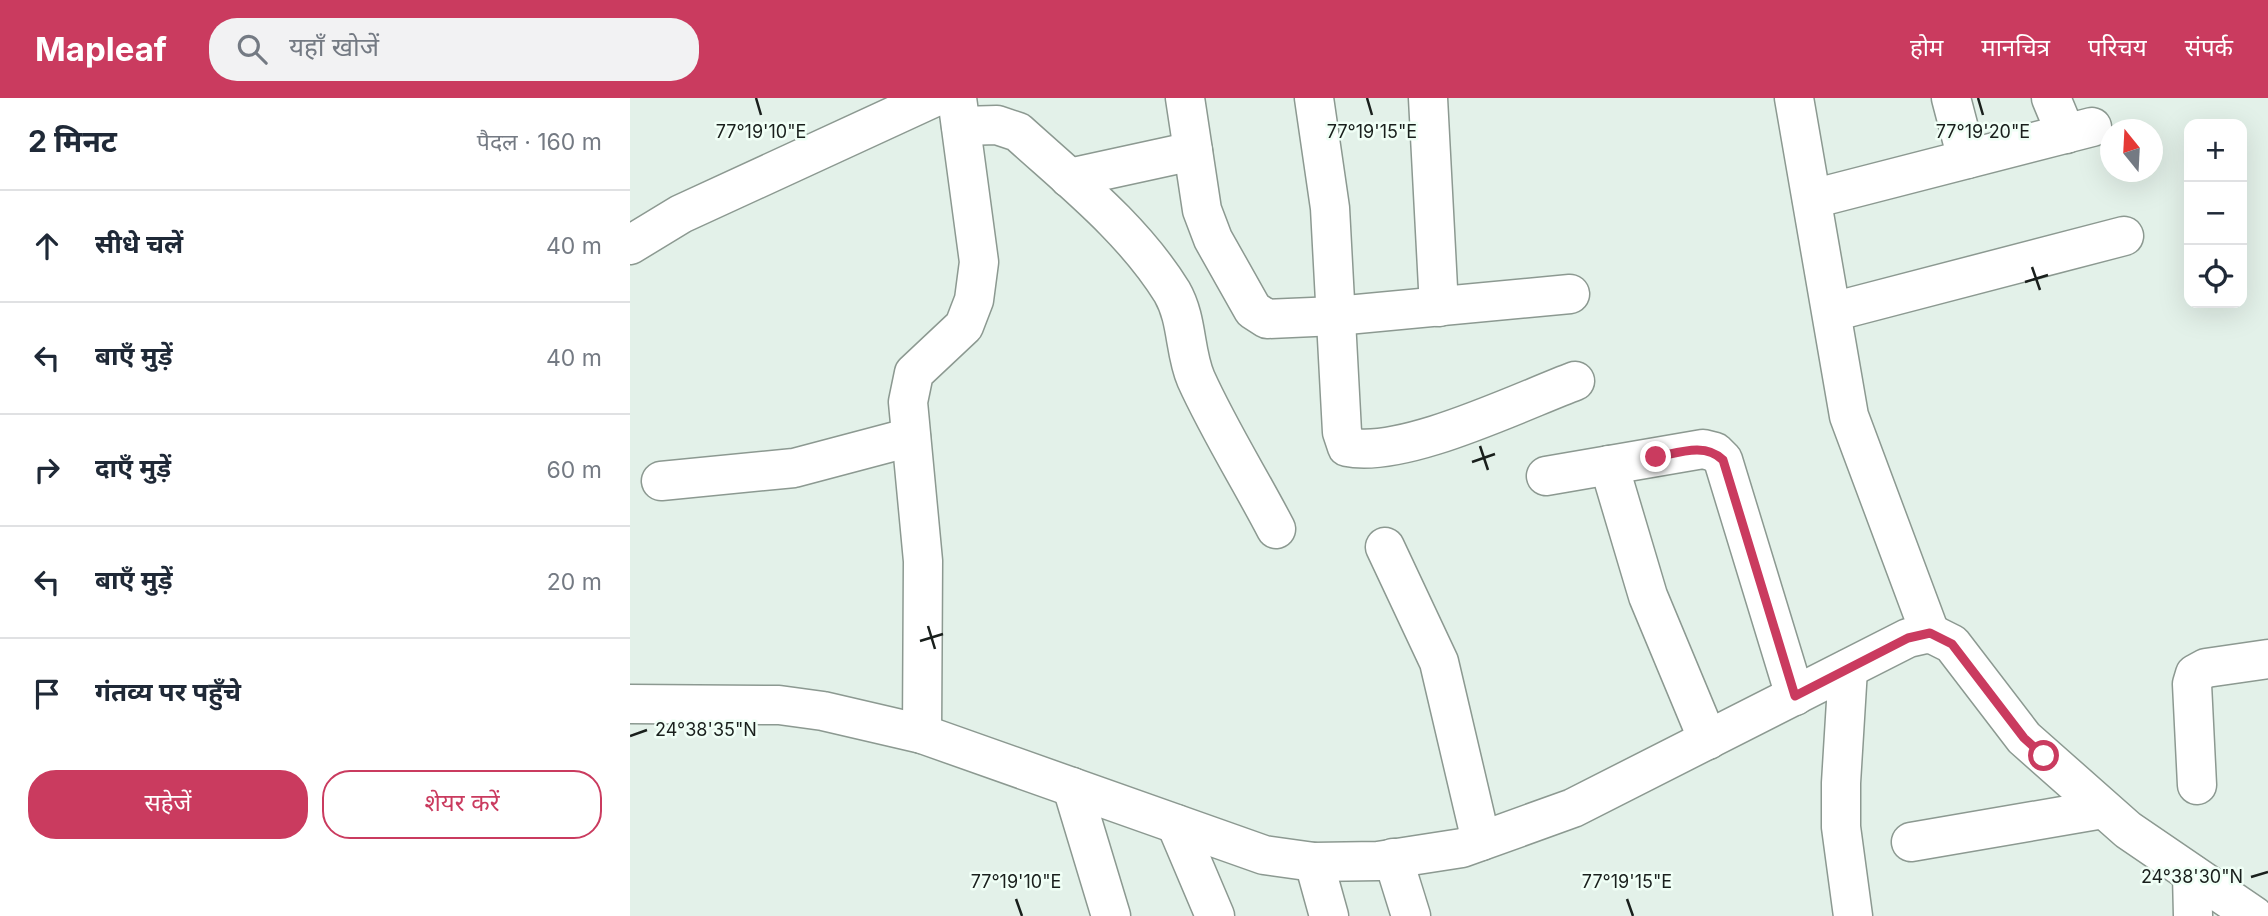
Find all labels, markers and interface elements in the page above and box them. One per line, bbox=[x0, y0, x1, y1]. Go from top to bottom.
search box bbox=[209, 18, 699, 81]
text: Mapleaf bbox=[35, 29, 167, 69]
icon: search bbox=[233, 30, 271, 68]
text: यहाँ खोजें bbox=[289, 31, 379, 62]
text: होम bbox=[1910, 33, 1943, 62]
text: मानचित्र bbox=[1981, 33, 2050, 62]
text: परिचय bbox=[2088, 33, 2147, 62]
text: संपर्क bbox=[2185, 33, 2233, 62]
north arrow bbox=[2100, 119, 2163, 182]
map controls bbox=[2184, 119, 2247, 308]
button: + bbox=[2184, 119, 2247, 182]
text: 77°19'10"E bbox=[716, 121, 806, 142]
text: 77°19'15"E bbox=[1327, 121, 1417, 142]
text: 77°19'20"E bbox=[1936, 121, 2030, 142]
text: 2 मिनट bbox=[28, 123, 117, 159]
text: पैदल · 160 m bbox=[477, 128, 602, 156]
button: − bbox=[2184, 182, 2247, 245]
icon: ahead bbox=[28, 227, 66, 265]
text: सीधे चलें bbox=[95, 228, 183, 259]
text: 40 m bbox=[546, 232, 602, 260]
button: locate bbox=[2184, 245, 2247, 308]
icon: left bbox=[28, 339, 66, 377]
text: बाएँ मुड़ें bbox=[95, 340, 172, 371]
text: 40 m bbox=[546, 344, 602, 372]
route end bbox=[1640, 441, 1671, 472]
icon: right bbox=[28, 451, 66, 489]
text: दाएँ मुड़ें bbox=[95, 452, 171, 483]
text: 60 m bbox=[547, 456, 602, 484]
icon: left bbox=[28, 563, 66, 601]
text: बाएँ मुड़ें bbox=[95, 564, 172, 595]
text: 20 m bbox=[547, 568, 602, 596]
icon: arrive bbox=[28, 675, 66, 713]
text: गंतव्य पर पहुँचे bbox=[95, 676, 241, 707]
text: 24°38'35"N bbox=[655, 719, 757, 740]
route start bbox=[2028, 740, 2059, 771]
button: सहेजें bbox=[28, 770, 308, 839]
button: शेयर करें bbox=[322, 770, 602, 839]
text: 24°38'30"N bbox=[2141, 866, 2243, 887]
text: 77°19'10"E bbox=[971, 871, 1061, 892]
text: 77°19'15"E bbox=[1582, 871, 1672, 892]

